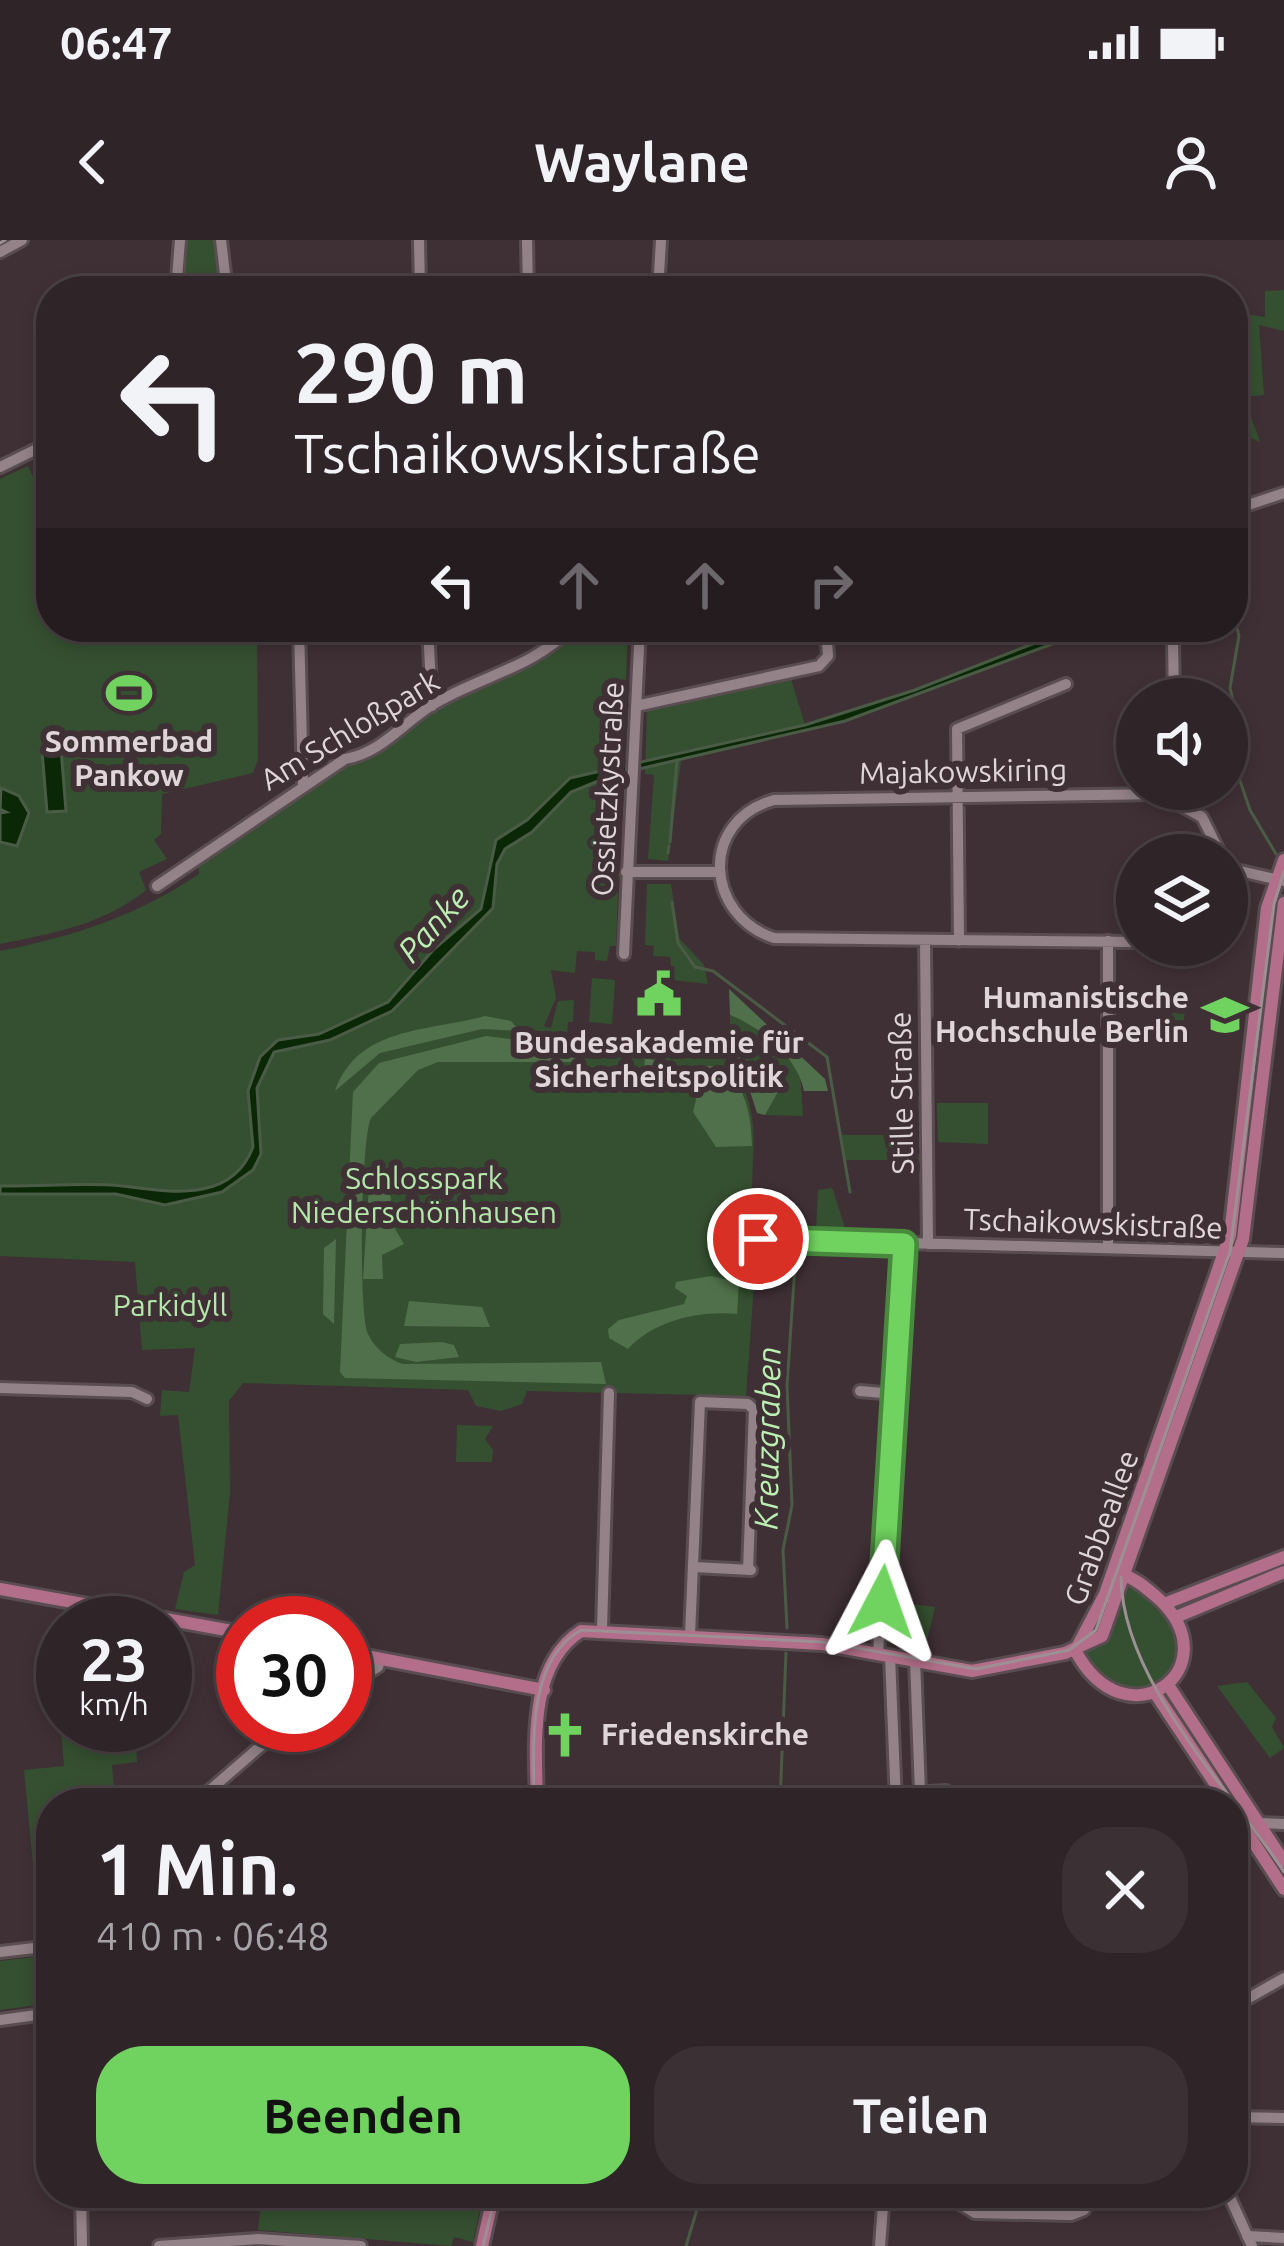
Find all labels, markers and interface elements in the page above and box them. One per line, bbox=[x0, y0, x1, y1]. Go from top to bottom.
text: 06:47 bbox=[60, 17, 173, 68]
icon: back bbox=[60, 129, 126, 195]
icon: person bbox=[1158, 129, 1224, 195]
text: Waylane bbox=[534, 132, 750, 192]
icon: left bbox=[96, 324, 252, 480]
text: 290 m bbox=[294, 325, 528, 419]
text: Tschaikowskistraße bbox=[294, 423, 761, 483]
icon: left bbox=[420, 552, 486, 618]
icon: ahead bbox=[546, 552, 612, 618]
icon: ahead bbox=[672, 552, 738, 618]
icon: right bbox=[798, 552, 864, 618]
street label: Am Schloßpark bbox=[254, 664, 445, 797]
sports icon: Sommerbad Pankow bbox=[104, 668, 154, 718]
map controls bbox=[1116, 678, 1248, 966]
button: sound bbox=[1116, 678, 1248, 810]
street label: Ossietzkystraße bbox=[584, 681, 630, 897]
place label: Sommerbad Pankow bbox=[45, 724, 213, 792]
street label: Majakowskiring bbox=[859, 752, 1067, 790]
button: layers bbox=[1116, 834, 1248, 966]
water label: Panke bbox=[389, 878, 476, 969]
public building icon: Bundesakademie für Sicherheitspolitik bbox=[634, 969, 684, 1019]
place label: Humanistische Hochschule Berlin bbox=[935, 980, 1189, 1048]
school or university icon: Humanistische Hochschule Berlin bbox=[1200, 990, 1250, 1040]
street label: Stille Straße bbox=[883, 1011, 919, 1175]
place label: Bundesakademie für Sicherheitspolitik bbox=[514, 1025, 804, 1093]
park label: Schlosspark Niederschönhausen bbox=[291, 1161, 557, 1229]
pin bbox=[707, 1188, 809, 1290]
street label: Tschaikowskistraße bbox=[963, 1201, 1223, 1245]
icon: arrive bbox=[725, 1206, 791, 1272]
park label: Parkidyll bbox=[113, 1288, 227, 1322]
water label: Kreuzgraben bbox=[746, 1346, 787, 1530]
street label: Grabbeallee bbox=[1057, 1445, 1145, 1610]
position arrow bbox=[819, 1539, 945, 1665]
speed limit sign: 30 bbox=[216, 1596, 372, 1752]
text: 23 bbox=[80, 1625, 148, 1692]
text: km/h bbox=[79, 1687, 149, 1721]
church icon: Friedenskirche bbox=[540, 1710, 590, 1760]
place label: Friedenskirche bbox=[601, 1717, 809, 1751]
button: close bbox=[1062, 1827, 1188, 1953]
text: 1 Min. bbox=[96, 1828, 298, 1909]
text: 410 m · 06:48 bbox=[96, 1914, 330, 1957]
button: Beenden bbox=[96, 2046, 630, 2184]
button: Teilen bbox=[654, 2046, 1188, 2184]

